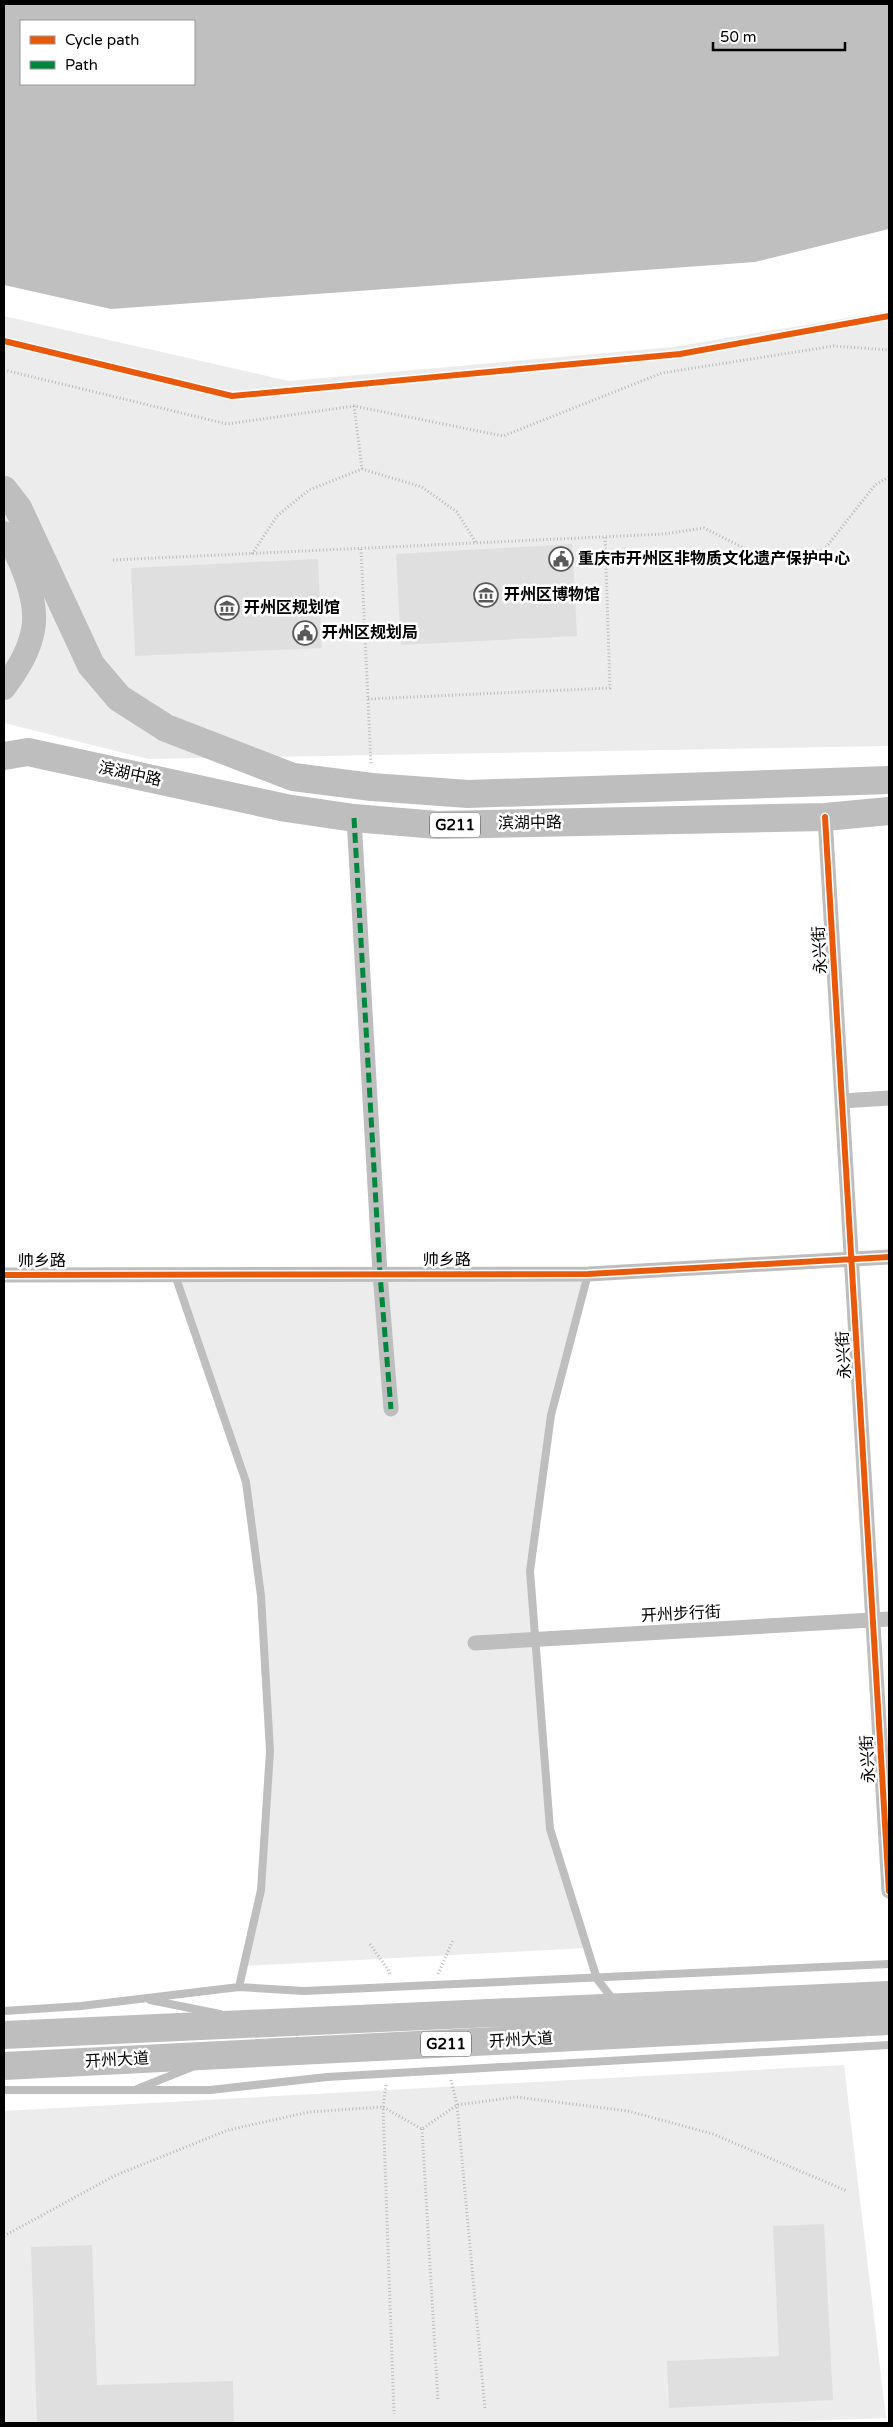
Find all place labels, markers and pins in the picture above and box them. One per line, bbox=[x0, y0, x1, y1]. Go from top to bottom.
public building icon: 重庆市开州区非物质文化遗产保护中心 bbox=[548, 546, 574, 572]
place label: 重庆市开州区非物质文化遗产保护中心 bbox=[578, 549, 850, 569]
museum icon: 开州区博物馆 bbox=[473, 582, 499, 608]
place label: 开州区博物馆 bbox=[504, 585, 600, 605]
museum icon: 开州区规划馆 bbox=[214, 595, 240, 621]
place label: 开州区规划馆 bbox=[244, 598, 340, 618]
public building icon: 开州区规划局 bbox=[292, 620, 318, 646]
place label: 开州区规划局 bbox=[322, 623, 418, 643]

